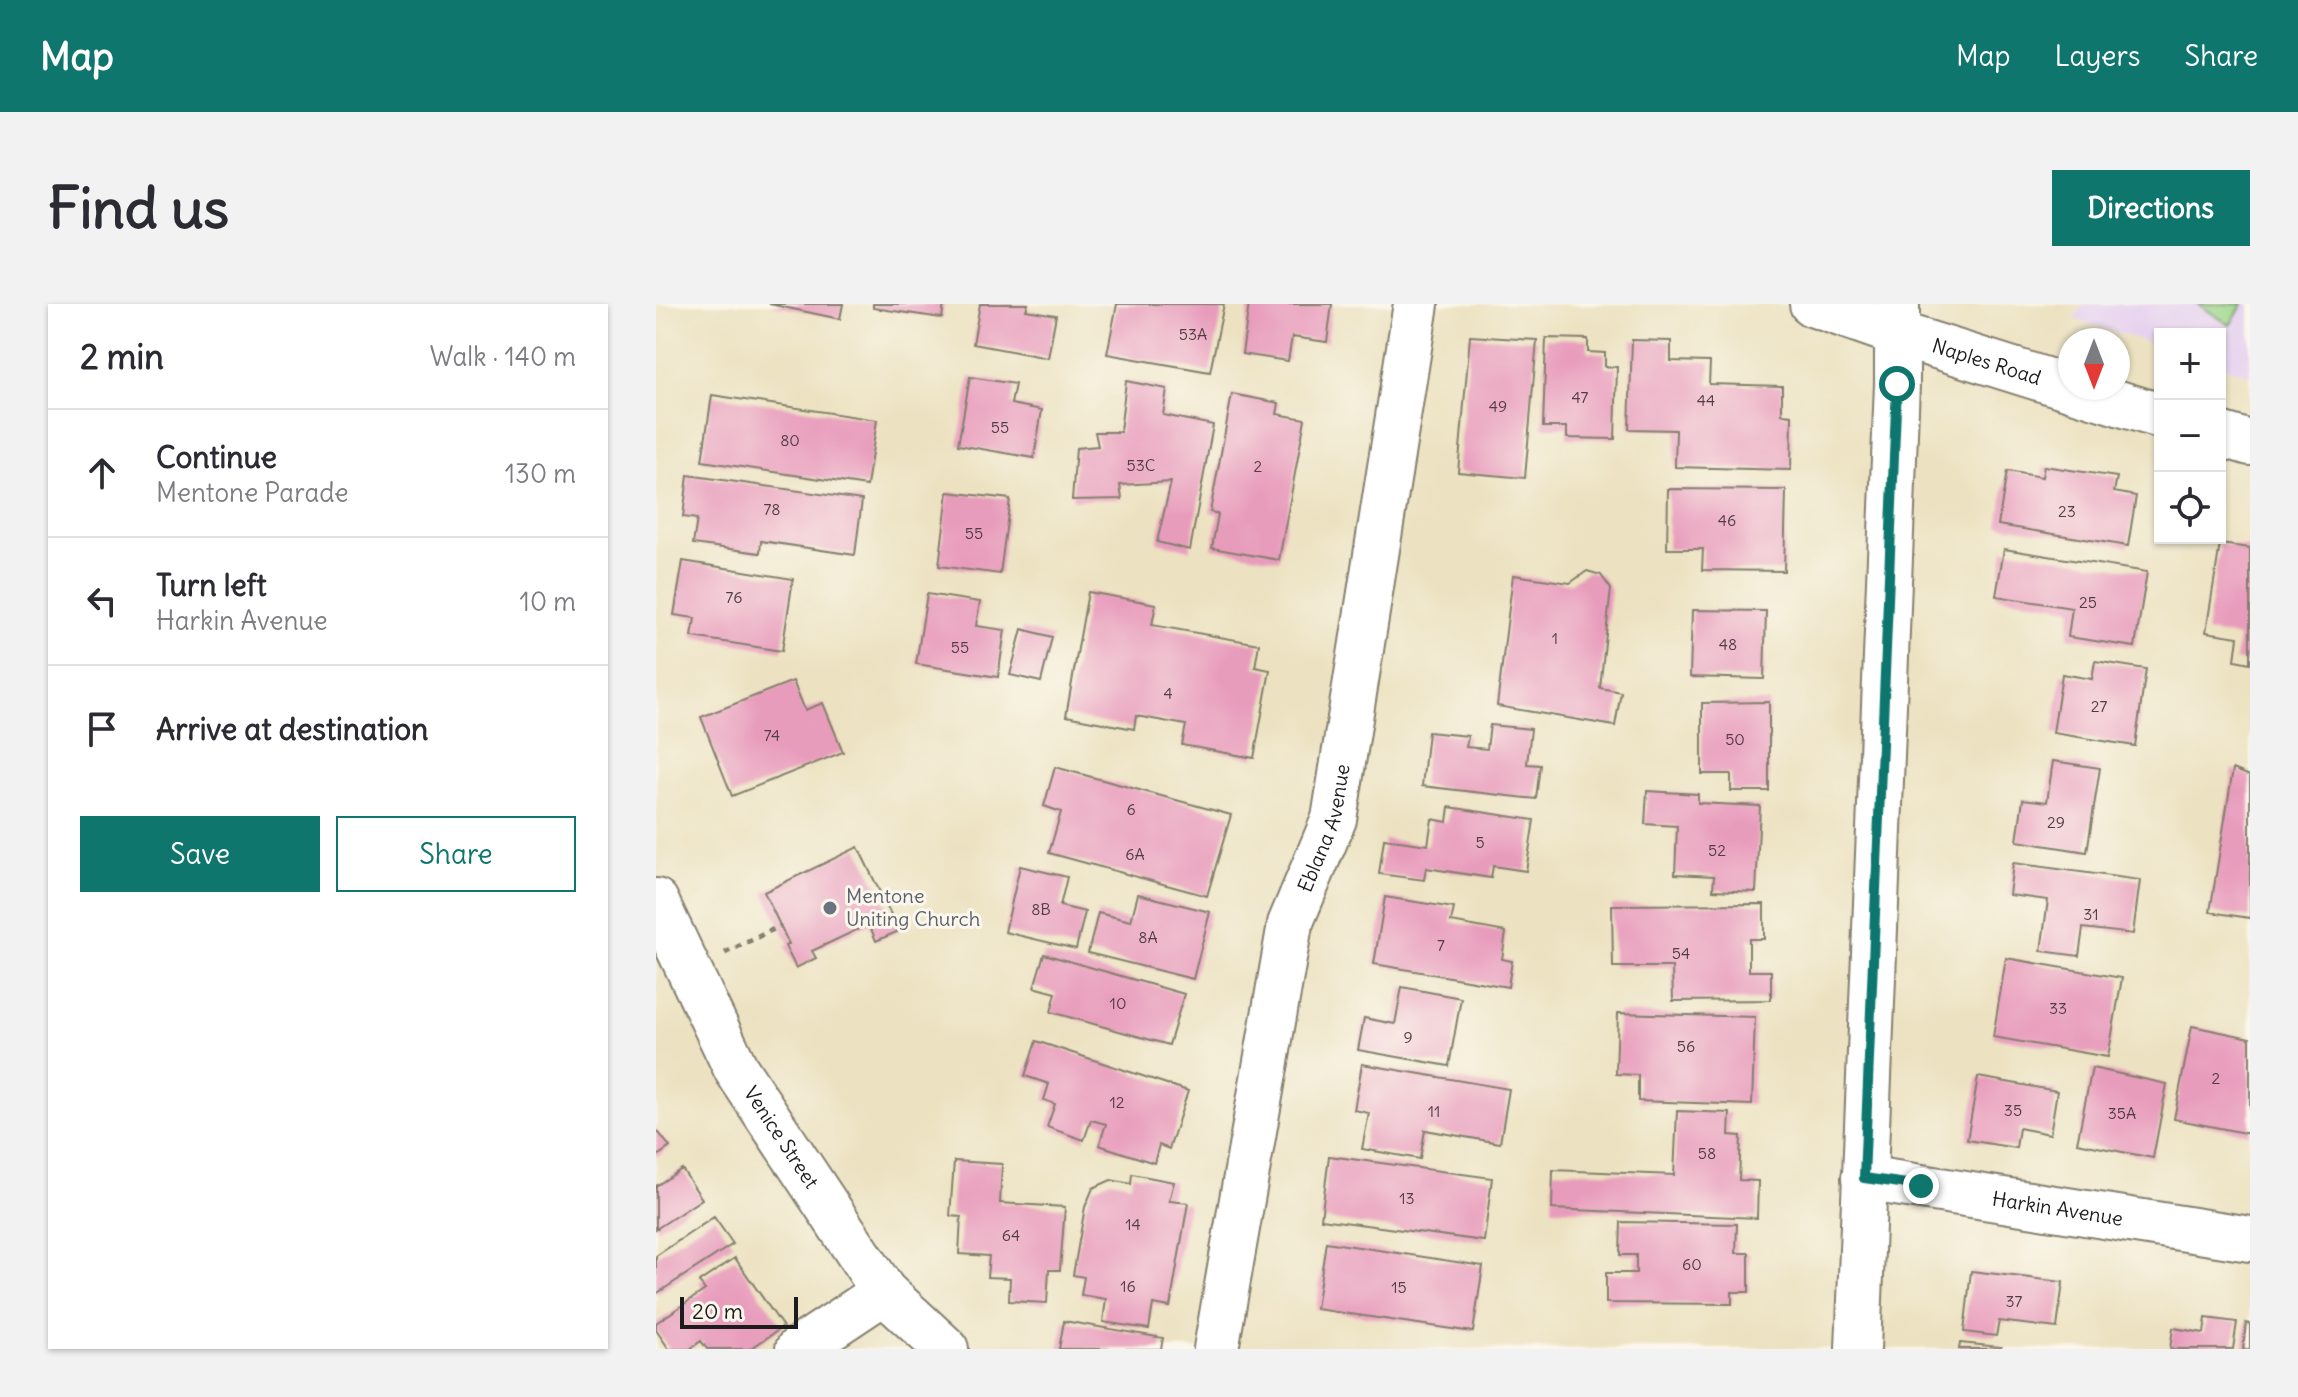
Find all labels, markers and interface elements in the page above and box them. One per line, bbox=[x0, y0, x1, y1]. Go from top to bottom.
text: Map bbox=[40, 33, 114, 80]
text: Map bbox=[1956, 38, 2011, 74]
text: Layers bbox=[2055, 38, 2141, 74]
text: Share bbox=[2185, 38, 2258, 74]
button: Directions bbox=[2052, 170, 2250, 246]
text: Find us bbox=[48, 173, 229, 243]
house number: 53A bbox=[1179, 324, 1207, 344]
north arrow bbox=[2058, 328, 2130, 400]
map controls bbox=[2154, 328, 2226, 544]
button: + bbox=[2154, 328, 2226, 400]
street label: Naples Road bbox=[1929, 333, 2044, 390]
text: 2 min bbox=[80, 335, 164, 378]
text: Walk · 140 m bbox=[430, 340, 576, 373]
route start bbox=[1879, 366, 1915, 402]
house number: 47 bbox=[1572, 387, 1589, 407]
house number: 44 bbox=[1697, 390, 1715, 410]
house number: 49 bbox=[1489, 396, 1507, 416]
button: − bbox=[2154, 400, 2226, 472]
house number: 55 bbox=[991, 417, 1009, 437]
house number: 80 bbox=[780, 430, 800, 450]
text: Continue bbox=[156, 438, 277, 476]
icon: ahead bbox=[80, 451, 124, 495]
house number: 53C bbox=[1127, 455, 1155, 475]
house number: 2 bbox=[1254, 456, 1263, 476]
text: 130 m bbox=[505, 457, 576, 490]
button: locate bbox=[2154, 472, 2226, 544]
text: Mentone Parade bbox=[156, 476, 348, 509]
house number: 78 bbox=[763, 499, 781, 519]
house number: 23 bbox=[2058, 501, 2076, 521]
house number: 46 bbox=[1718, 510, 1736, 530]
house number: 55 bbox=[965, 523, 983, 543]
text: Turn left bbox=[156, 566, 267, 604]
icon: left bbox=[80, 579, 124, 623]
text: 10 m bbox=[520, 585, 576, 618]
house number: 76 bbox=[726, 587, 742, 607]
house number: 25 bbox=[2079, 592, 2097, 612]
text: Harkin Avenue bbox=[156, 604, 328, 637]
house number: 1 bbox=[1552, 628, 1558, 648]
house number: 48 bbox=[1719, 634, 1737, 654]
house number: 55 bbox=[951, 637, 969, 657]
house number: 4 bbox=[1163, 683, 1173, 703]
house number: 27 bbox=[2091, 696, 2107, 716]
icon: arrive bbox=[80, 707, 124, 751]
text: Arrive at destination bbox=[156, 710, 428, 748]
house number: 74 bbox=[764, 725, 780, 745]
house number: 50 bbox=[1725, 729, 1745, 749]
street label: Eblana Avenue bbox=[1292, 762, 1355, 896]
house number: 6 bbox=[1126, 799, 1136, 819]
house number: 29 bbox=[2047, 812, 2065, 832]
button: Save bbox=[80, 816, 320, 892]
button: Share bbox=[336, 816, 576, 892]
house number: 5 bbox=[1475, 832, 1485, 852]
house number: 52 bbox=[1708, 840, 1726, 860]
house number: 6A bbox=[1125, 844, 1145, 864]
place label: Mentone Uniting Church bbox=[846, 883, 980, 931]
marker: Mentone Uniting Church bbox=[821, 899, 839, 917]
house number: 8B bbox=[1031, 899, 1051, 919]
house number: 31 bbox=[2083, 904, 2099, 924]
house number: 8A bbox=[1138, 927, 1158, 947]
house number: 7 bbox=[1437, 935, 1445, 955]
house number: 54 bbox=[1672, 943, 1690, 963]
house number: 10 bbox=[1110, 993, 1126, 1013]
house number: 33 bbox=[2049, 998, 2067, 1018]
house number: 9 bbox=[1403, 1027, 1413, 1047]
house number: 56 bbox=[1677, 1036, 1695, 1056]
house number: 2 bbox=[2212, 1068, 2221, 1088]
street label: Venice Street bbox=[739, 1081, 825, 1193]
house number: 12 bbox=[1109, 1092, 1125, 1112]
house number: 35 bbox=[2004, 1100, 2022, 1120]
house number: 11 bbox=[1428, 1101, 1440, 1121]
house number: 35A bbox=[2108, 1103, 2136, 1123]
house number: 58 bbox=[1698, 1143, 1716, 1163]
route end bbox=[1903, 1168, 1939, 1204]
street label: Harkin Avenue bbox=[1990, 1185, 2125, 1231]
house number: 13 bbox=[1399, 1188, 1415, 1208]
house number: 14 bbox=[1125, 1214, 1141, 1234]
house number: 64 bbox=[1002, 1225, 1020, 1245]
house number: 60 bbox=[1682, 1254, 1702, 1274]
house number: 16 bbox=[1120, 1276, 1136, 1296]
house number: 15 bbox=[1391, 1277, 1407, 1297]
house number: 37 bbox=[2006, 1291, 2023, 1311]
scale bar bbox=[680, 1293, 798, 1329]
text: 20 m bbox=[692, 1297, 743, 1325]

